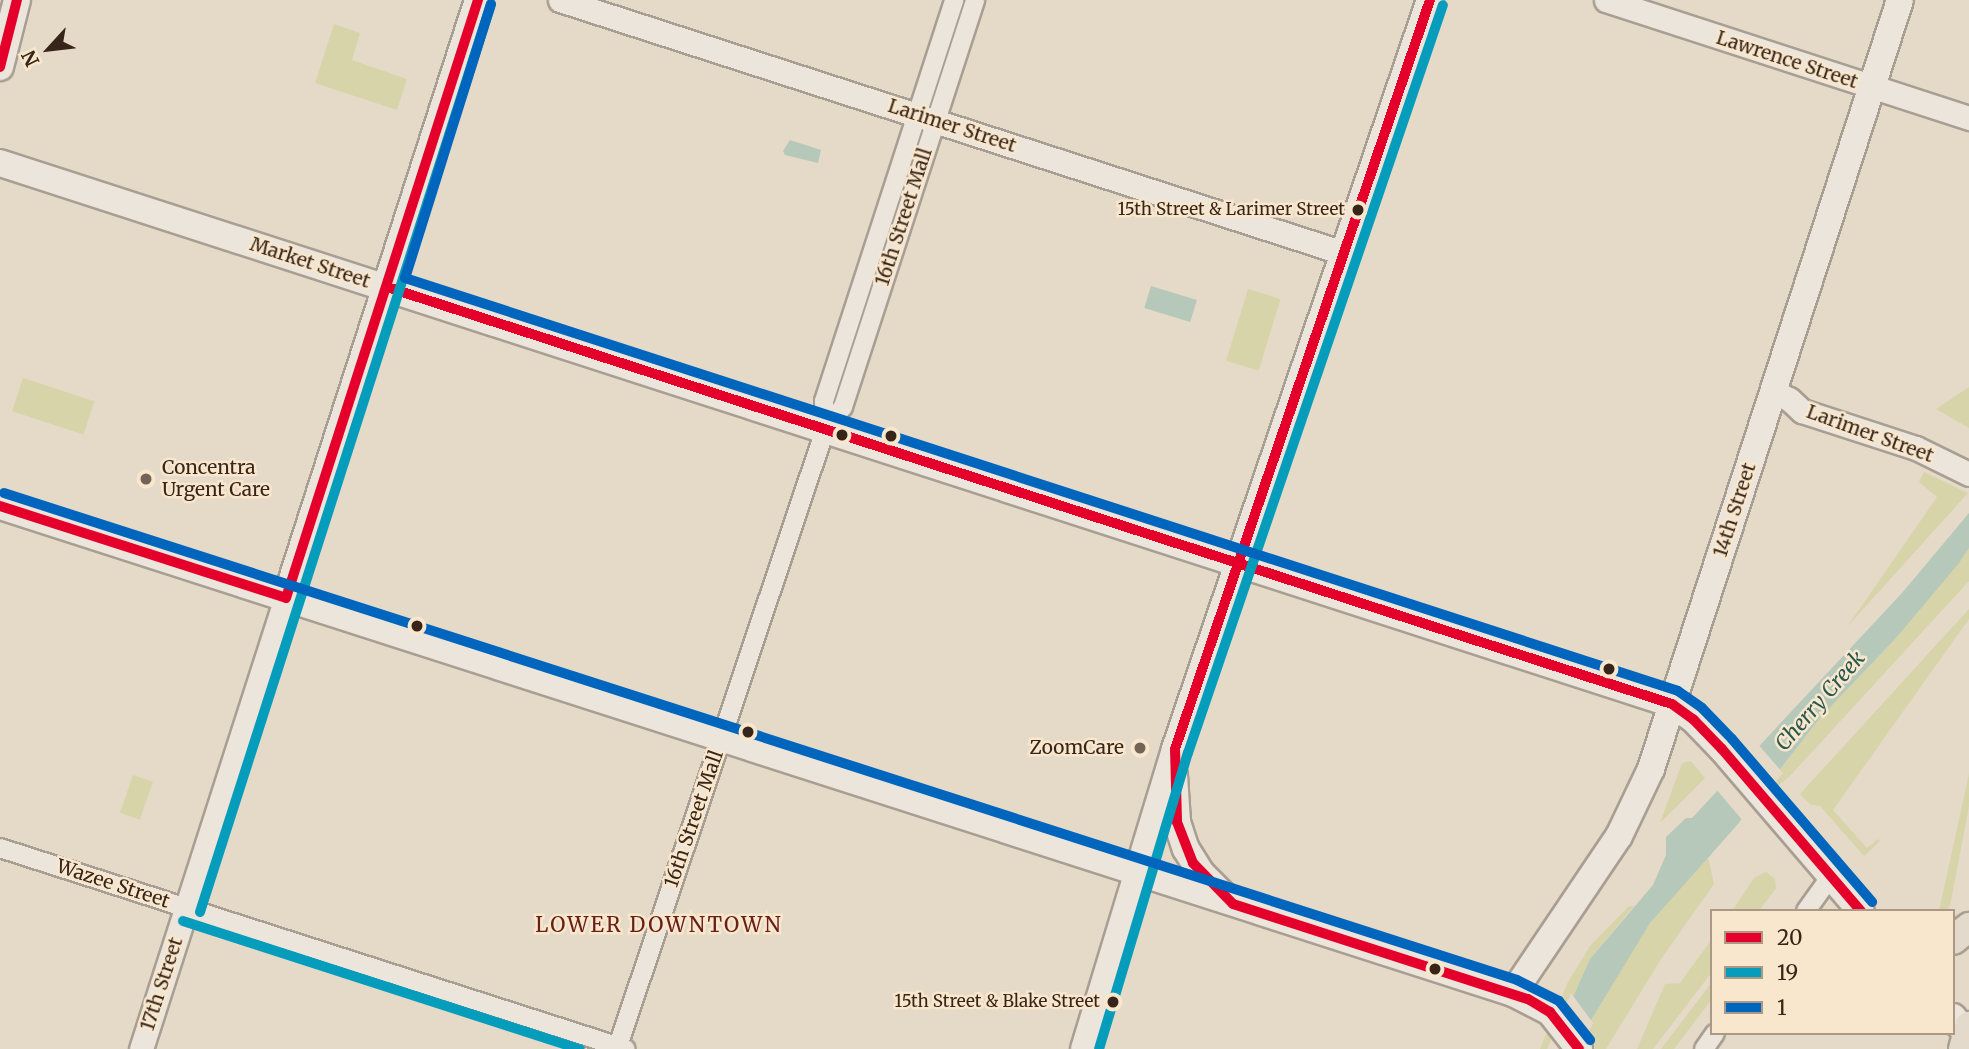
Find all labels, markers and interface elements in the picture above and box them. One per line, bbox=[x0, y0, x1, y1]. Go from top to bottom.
north arrow bbox=[14, 14, 84, 84]
street label: Lawrence Street bbox=[1713, 26, 1861, 94]
text: N bbox=[16, 46, 44, 71]
street label: Larimer Street bbox=[885, 95, 1019, 157]
street label: 16th Street Mall bbox=[871, 145, 937, 289]
place label: 15th Street & Larimer Street bbox=[1118, 200, 1345, 220]
marker: 15th Street & Larimer Street bbox=[1351, 203, 1365, 217]
street label: Market Street bbox=[247, 233, 373, 293]
street label: Larimer Street bbox=[1803, 400, 1937, 468]
unlabelled marker bbox=[835, 428, 849, 442]
unlabelled marker bbox=[884, 429, 898, 443]
place label: Concentra Urgent Care bbox=[162, 457, 270, 501]
street label: 14th Street bbox=[1709, 460, 1761, 560]
marker: Concentra Urgent Care bbox=[136, 469, 156, 489]
unlabelled marker bbox=[410, 619, 424, 633]
water label: Cherry Creek bbox=[1770, 646, 1870, 756]
unlabelled marker bbox=[1602, 662, 1616, 676]
unlabelled marker bbox=[741, 725, 755, 739]
place label: ZoomCare bbox=[1030, 737, 1124, 759]
marker: ZoomCare bbox=[1130, 738, 1150, 758]
street label: 16th Street Mall bbox=[660, 748, 728, 890]
street label: Wazee Street bbox=[53, 855, 173, 913]
legend bbox=[1710, 909, 1955, 1035]
district label: LOWER DOWNTOWN bbox=[537, 912, 781, 938]
text: 20 bbox=[1777, 924, 1803, 951]
street label: 17th Street bbox=[136, 934, 188, 1034]
text: 19 bbox=[1777, 959, 1798, 986]
unlabelled marker bbox=[1428, 962, 1442, 976]
place label: 15th Street & Blake Street bbox=[895, 992, 1100, 1012]
text: 1 bbox=[1777, 994, 1787, 1021]
marker: 15th Street & Blake Street bbox=[1106, 995, 1120, 1009]

